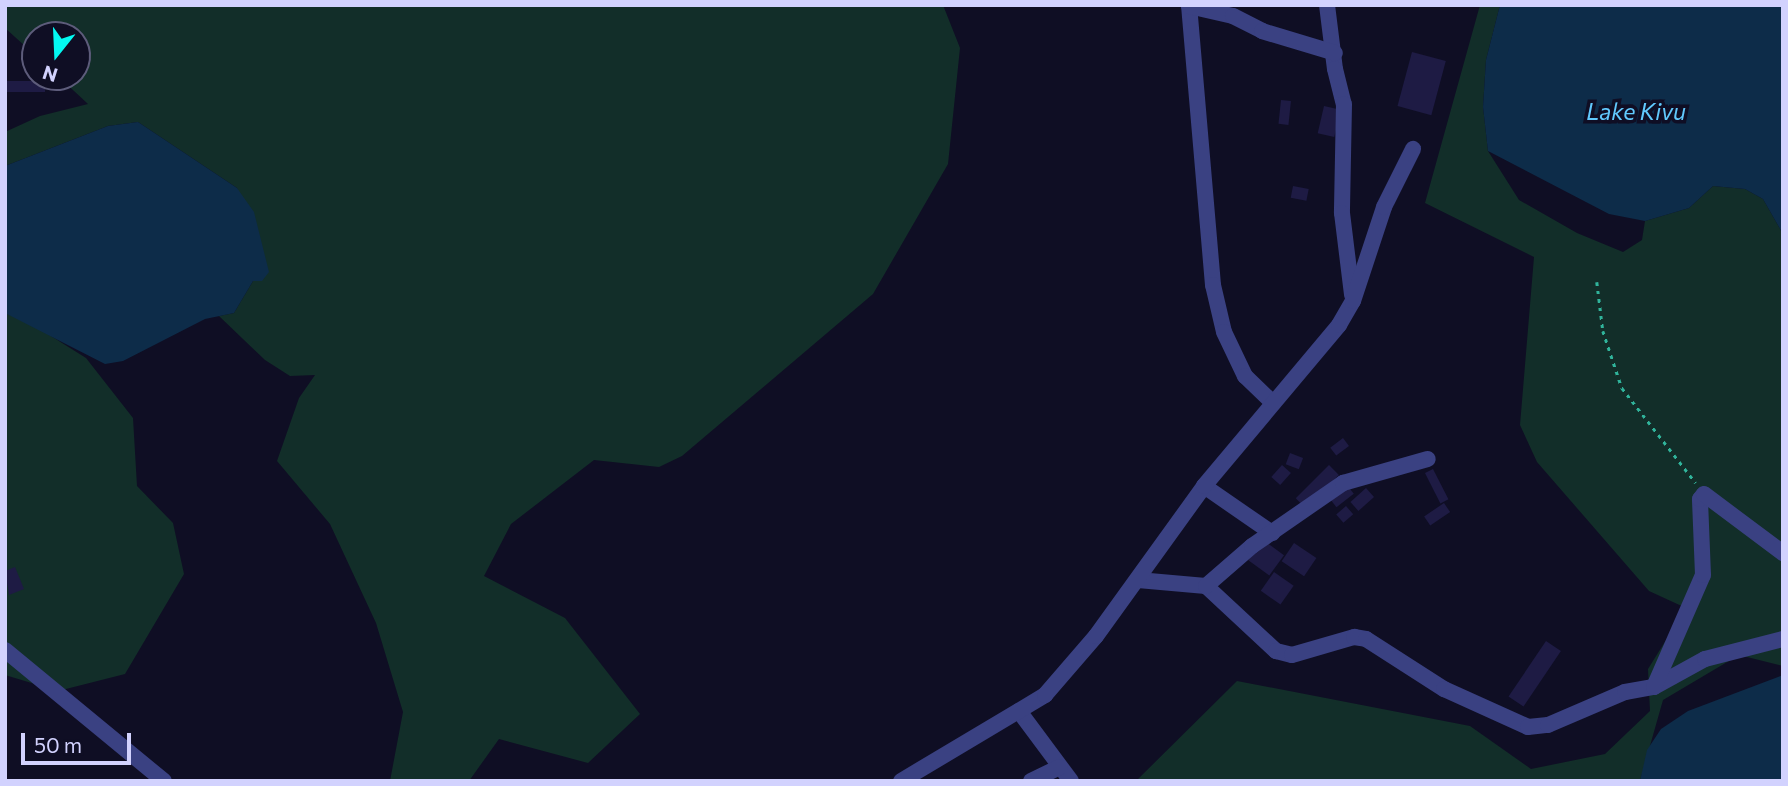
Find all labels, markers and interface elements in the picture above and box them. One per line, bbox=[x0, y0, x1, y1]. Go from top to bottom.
north arrow bbox=[21, 21, 91, 91]
text: N bbox=[40, 61, 60, 88]
water label: Lake Kivu bbox=[1586, 97, 1686, 125]
scale bar bbox=[24, 720, 135, 764]
text: 50 m bbox=[34, 732, 82, 757]

